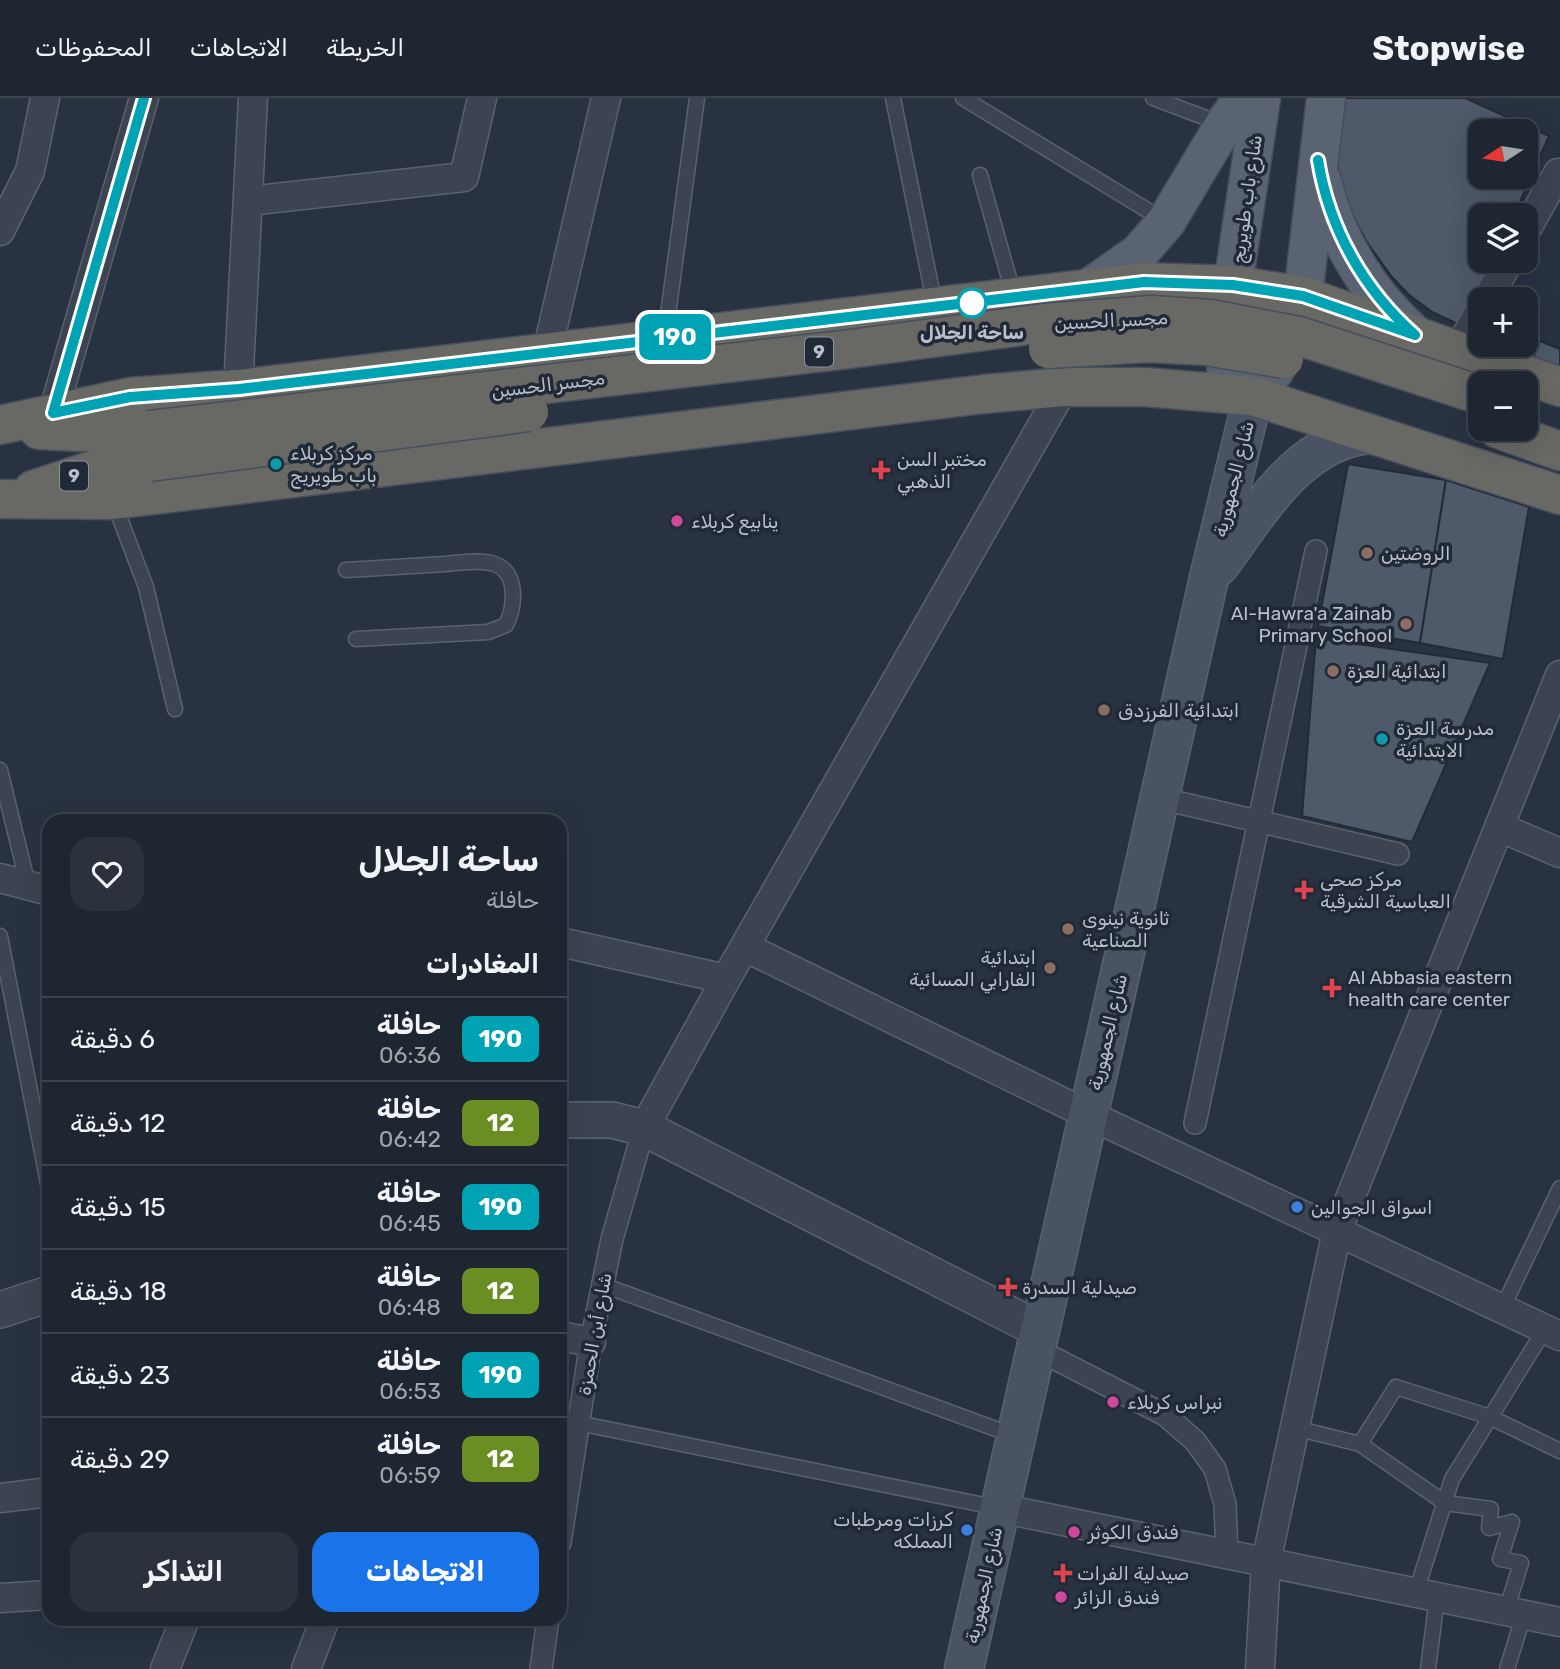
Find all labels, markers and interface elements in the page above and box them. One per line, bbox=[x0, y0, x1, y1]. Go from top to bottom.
text: Stopwise bbox=[1372, 29, 1525, 68]
text: المحفوظات bbox=[35, 34, 152, 62]
text: الاتجاهات bbox=[190, 34, 288, 62]
text: الخريطة bbox=[326, 34, 404, 62]
north arrow bbox=[1468, 119, 1538, 189]
map controls bbox=[1468, 119, 1538, 441]
street label: شارع باب طويريج bbox=[1226, 133, 1269, 265]
button: layers bbox=[1468, 203, 1538, 273]
button: + bbox=[1468, 287, 1538, 357]
marker: ساحة الجلال bbox=[957, 288, 987, 318]
street label: مجسر الحسين bbox=[1053, 306, 1169, 335]
line badge: 190 bbox=[635, 314, 715, 360]
place label: ساحة الجلال bbox=[920, 321, 1024, 344]
text: 190 bbox=[653, 323, 697, 351]
road number: 9 bbox=[805, 338, 833, 366]
street label: مجسر الحسين bbox=[490, 366, 606, 403]
button: − bbox=[1468, 371, 1538, 441]
street label: شارع الجمهورية bbox=[1208, 419, 1261, 540]
place label: مركز كربلاء باب طويريج bbox=[290, 442, 377, 489]
place label: مختبر السن الذهبي bbox=[897, 448, 987, 496]
marker: مركز كربلاء باب طويريج bbox=[268, 456, 284, 472]
marker: مختبر السن الذهبي bbox=[871, 460, 891, 480]
road number: 9 bbox=[60, 462, 88, 490]
place label: ينابيع كربلاء bbox=[691, 510, 778, 535]
marker: ينابيع كربلاء bbox=[669, 513, 685, 529]
place label: الروضتين bbox=[1381, 542, 1451, 565]
marker: الروضتين bbox=[1359, 545, 1375, 561]
place label: Al-Hawra'a Zainab Primary School bbox=[1231, 602, 1392, 647]
marker: Al-Hawra'a Zainab Primary School bbox=[1398, 616, 1414, 632]
place label: ابتدائية العزة bbox=[1347, 660, 1446, 683]
marker: ابتدائية العزة bbox=[1325, 663, 1341, 679]
place label: ابتدائية الفرزدق bbox=[1118, 699, 1239, 722]
marker: ابتدائية الفرزدق bbox=[1096, 702, 1112, 718]
place label: مدرسة العزة الابتدائية bbox=[1396, 717, 1494, 762]
marker: مدرسة العزة الابتدائية bbox=[1374, 731, 1390, 747]
button: heart bbox=[70, 837, 144, 911]
text: ساحة الجلال bbox=[358, 840, 539, 879]
place label: مركز صحي العباسية الشرقية bbox=[1320, 868, 1451, 913]
marker: مركز صحي العباسية الشرقية bbox=[1294, 880, 1314, 900]
text: حافلة bbox=[486, 886, 539, 914]
place label: ثانوية نينوى الصناعية bbox=[1082, 907, 1169, 952]
marker: ثانوية نينوى الصناعية bbox=[1060, 921, 1076, 937]
place label: ابتدائية الفارابي المسائية bbox=[909, 946, 1036, 994]
text: المغادرات bbox=[426, 949, 539, 980]
marker: ابتدائية الفارابي المسائية bbox=[1042, 960, 1058, 976]
place label: Al Abbasia eastern health care center bbox=[1348, 966, 1512, 1011]
street label: شارع الجمهورية bbox=[1083, 972, 1134, 1093]
marker: Al Abbasia eastern health care center bbox=[1322, 978, 1342, 998]
text: حافلة bbox=[377, 1010, 441, 1041]
text: 6 دقيقة bbox=[70, 1024, 155, 1055]
text: 190 bbox=[479, 1025, 522, 1053]
text: 06:36 bbox=[379, 1041, 441, 1069]
text: حافلة bbox=[377, 1094, 441, 1125]
text: 12 دقيقة bbox=[70, 1108, 166, 1139]
text: 12 bbox=[487, 1109, 514, 1137]
text: 06:42 bbox=[379, 1125, 441, 1153]
text: حافلة bbox=[377, 1178, 441, 1209]
text: 15 دقيقة bbox=[70, 1192, 166, 1223]
text: 190 bbox=[479, 1193, 522, 1221]
place label: اسواق الجوالين bbox=[1311, 1196, 1432, 1219]
marker: اسواق الجوالين bbox=[1289, 1199, 1305, 1215]
text: 06:45 bbox=[379, 1209, 441, 1237]
text: حافلة bbox=[377, 1262, 441, 1293]
street label: شارع أبن الحمزة bbox=[572, 1271, 619, 1398]
text: 18 دقيقة bbox=[70, 1276, 167, 1307]
place label: صيدلية السدرة bbox=[1022, 1276, 1137, 1299]
text: 12 bbox=[487, 1277, 514, 1305]
marker: صيدلية السدرة bbox=[1000, 1279, 1016, 1295]
text: 06:48 bbox=[378, 1293, 441, 1321]
text: حافلة bbox=[377, 1346, 441, 1377]
text: 23 دقيقة bbox=[70, 1360, 170, 1391]
text: 190 bbox=[479, 1361, 522, 1389]
text: 06:53 bbox=[379, 1377, 441, 1405]
place label: نبراس كربلاء bbox=[1127, 1391, 1223, 1414]
marker: نبراس كربلاء bbox=[1105, 1394, 1121, 1410]
text: حافلة bbox=[377, 1430, 441, 1461]
text: 29 دقيقة bbox=[70, 1444, 170, 1475]
text: 12 bbox=[487, 1445, 514, 1473]
text: 06:59 bbox=[379, 1461, 441, 1489]
place label: كرزات ومرطبات المملكه bbox=[833, 1508, 953, 1553]
place label: فندق الكوثر bbox=[1087, 1521, 1178, 1544]
marker: كرزات ومرطبات المملكه bbox=[959, 1522, 975, 1538]
marker: فندق الكوثر bbox=[1066, 1524, 1082, 1540]
street label: شارع الجمهورية bbox=[960, 1525, 1009, 1646]
button: التذاكر bbox=[70, 1532, 298, 1612]
button: الاتجاهات bbox=[312, 1532, 539, 1612]
place label: صيدلية الفرات bbox=[1077, 1562, 1189, 1585]
marker: صيدلية الفرات bbox=[1055, 1565, 1071, 1581]
place label: فندق الزائر bbox=[1074, 1586, 1159, 1609]
marker: فندق الزائر bbox=[1053, 1589, 1069, 1605]

